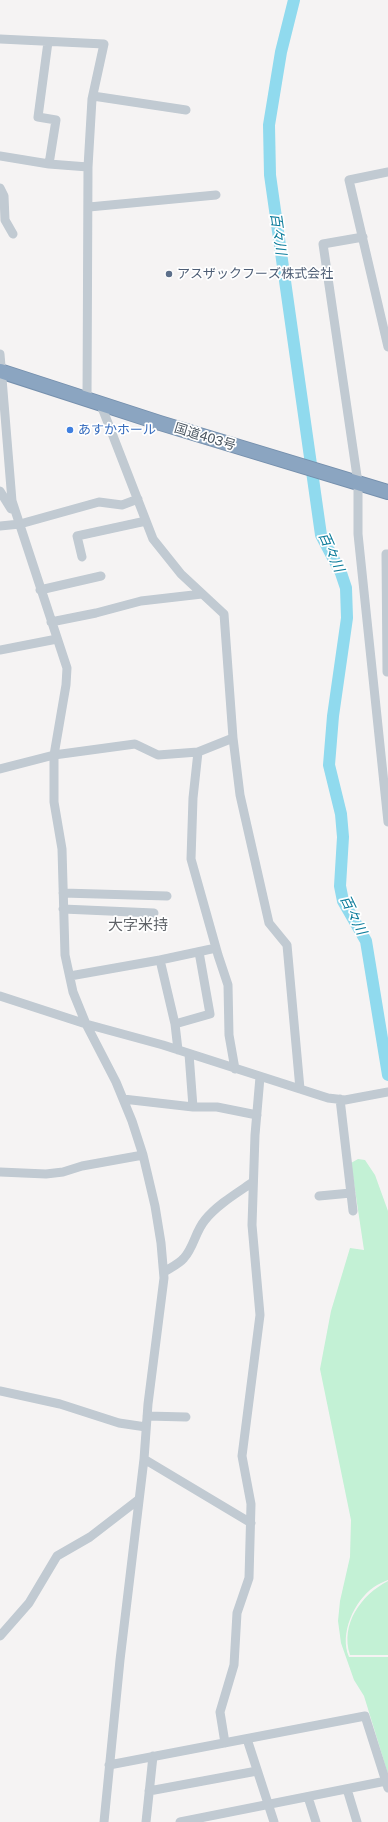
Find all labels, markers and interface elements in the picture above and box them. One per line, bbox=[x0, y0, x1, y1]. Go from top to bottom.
water label: 百々川 bbox=[267, 212, 289, 256]
place label: アスザックフーズ株式会社 bbox=[177, 266, 333, 282]
marker: アスザックフーズ株式会社 bbox=[164, 269, 174, 279]
street label: 国道403号 bbox=[172, 420, 238, 454]
place label: あすかホール bbox=[78, 422, 156, 438]
marker: あすかホール bbox=[65, 425, 75, 435]
water label: 百々川 bbox=[315, 529, 347, 575]
water label: 百々川 bbox=[336, 892, 370, 938]
district label: 大字米持 bbox=[108, 916, 168, 934]

